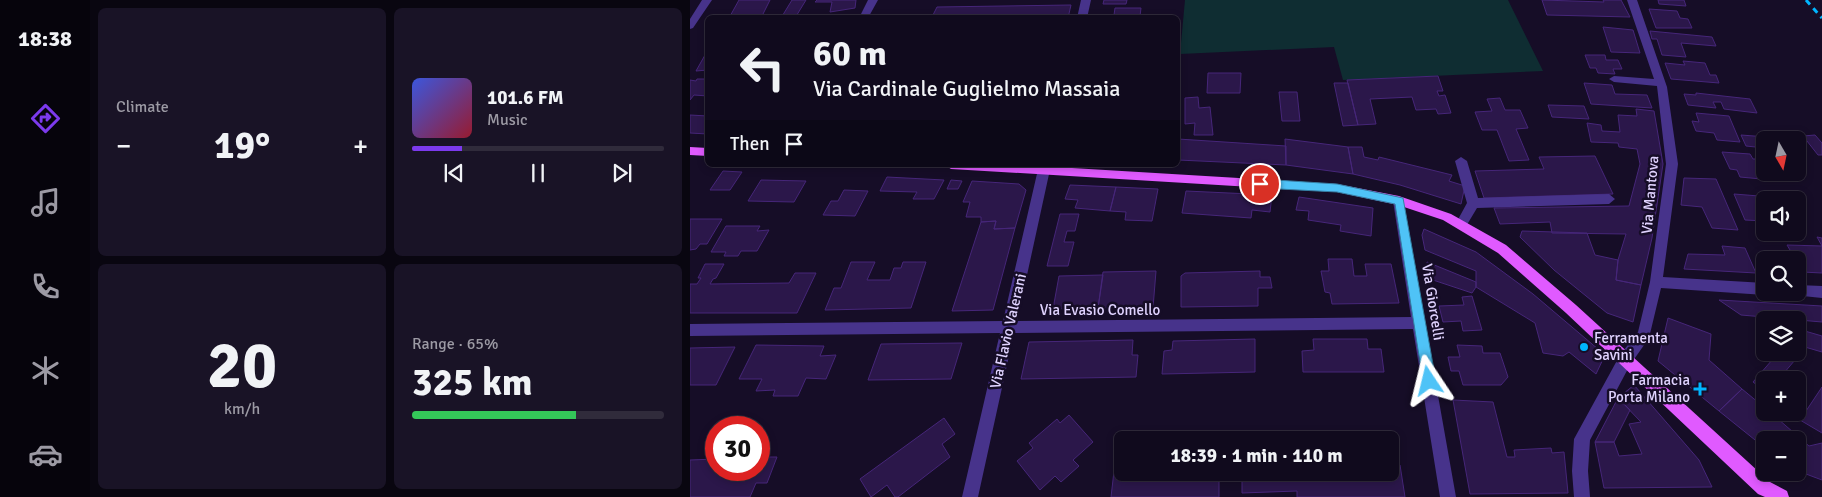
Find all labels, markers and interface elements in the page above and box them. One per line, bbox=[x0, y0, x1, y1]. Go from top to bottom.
text: 18:38 bbox=[18, 25, 72, 52]
text: 60 m bbox=[813, 32, 887, 75]
icon: left bbox=[730, 35, 795, 100]
text: Via Cardinale Guglielmo Massaia bbox=[813, 75, 1120, 102]
text: 101.6 FM bbox=[487, 86, 564, 110]
text: Climate bbox=[116, 97, 169, 117]
icon: directions bbox=[28, 101, 63, 136]
text: Music bbox=[487, 110, 528, 130]
text: 19° bbox=[214, 122, 270, 169]
text: − bbox=[116, 129, 131, 163]
text: + bbox=[353, 129, 368, 163]
icon: arrive bbox=[780, 130, 808, 158]
north arrow bbox=[1756, 131, 1806, 181]
map controls bbox=[1756, 131, 1806, 481]
text: Then bbox=[730, 132, 770, 156]
street label: Via Mantova bbox=[1638, 155, 1662, 235]
icon: previous bbox=[440, 159, 468, 187]
icon: pause bbox=[524, 159, 552, 187]
icon: next bbox=[608, 159, 636, 187]
pin bbox=[1239, 163, 1281, 205]
icon: arrive bbox=[1246, 170, 1274, 198]
icon: music bbox=[28, 185, 63, 220]
button: sound bbox=[1756, 191, 1806, 241]
button: search bbox=[1756, 251, 1806, 301]
street label: Via Giorcelli bbox=[1418, 262, 1448, 342]
icon: phone bbox=[28, 269, 63, 304]
street label: Via Flavio Valerani bbox=[986, 272, 1030, 390]
street label: Via Evasio Comello bbox=[1040, 301, 1160, 319]
button: layers bbox=[1756, 311, 1806, 361]
text: 20 bbox=[207, 326, 277, 406]
place label: Ferramenta Savini bbox=[1594, 329, 1668, 364]
text: Range · 65% bbox=[412, 334, 498, 354]
marker: Ferramenta Savini bbox=[1578, 341, 1590, 353]
icon: climate bbox=[28, 353, 63, 388]
position arrow bbox=[1402, 354, 1454, 406]
text: 325 km bbox=[412, 359, 533, 406]
place label: Farmacia Porta Milano bbox=[1608, 371, 1690, 406]
button: + bbox=[1756, 371, 1806, 421]
marker: Farmacia Porta Milano bbox=[1694, 383, 1706, 395]
text: km/h bbox=[224, 399, 260, 419]
speed limit sign: 30 bbox=[705, 416, 770, 481]
button: − bbox=[1756, 431, 1806, 481]
icon: car bbox=[28, 437, 63, 472]
text: 18:39 · 1 min · 110 m bbox=[1170, 444, 1343, 468]

